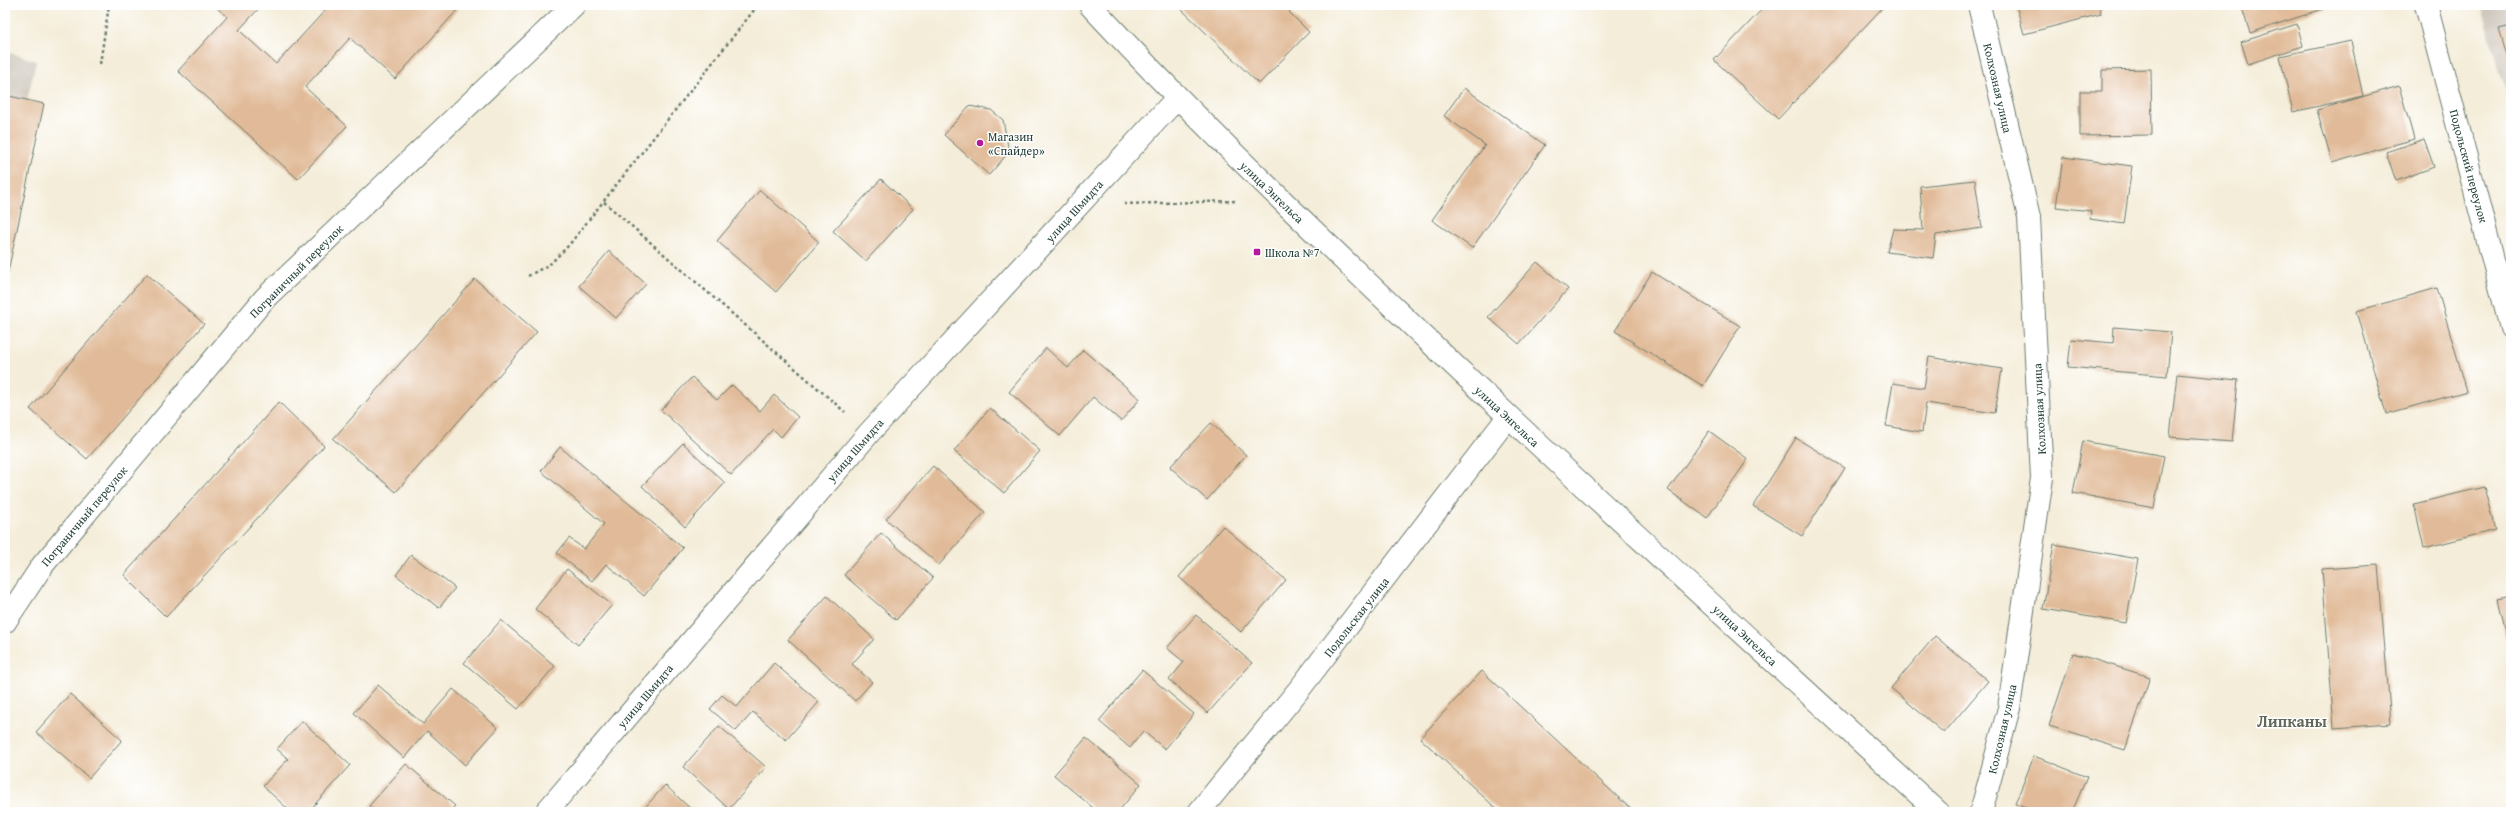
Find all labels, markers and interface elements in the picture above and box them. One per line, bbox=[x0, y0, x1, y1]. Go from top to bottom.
street label: Колхозная улица bbox=[1979, 42, 2017, 135]
street label: Подольский переулок bbox=[2446, 107, 2493, 225]
place label: Магазин «Спайдер» bbox=[988, 128, 1045, 159]
marker: Магазин «Спайдер» bbox=[975, 138, 985, 148]
street label: улица Энгельса bbox=[1236, 156, 1308, 227]
street label: улица Шмидта bbox=[1041, 176, 1107, 247]
street label: Пограничный переулок bbox=[245, 220, 347, 322]
place label: Школа №7 bbox=[1265, 244, 1320, 261]
marker: Школа №7 bbox=[1252, 247, 1262, 257]
street label: Колхозная улица bbox=[2028, 363, 2050, 455]
street label: улица Энгельса bbox=[1470, 381, 1543, 451]
street label: улица Шмидта bbox=[822, 414, 887, 486]
street label: Пограничный переулок bbox=[37, 462, 132, 570]
street label: Подольская улица bbox=[1319, 573, 1393, 661]
street label: улица Энгельса bbox=[1708, 600, 1781, 670]
street label: улица Шмидта bbox=[613, 660, 677, 732]
street label: Колхозная улица bbox=[1983, 682, 2021, 775]
district label: Липканы bbox=[2257, 709, 2328, 733]

